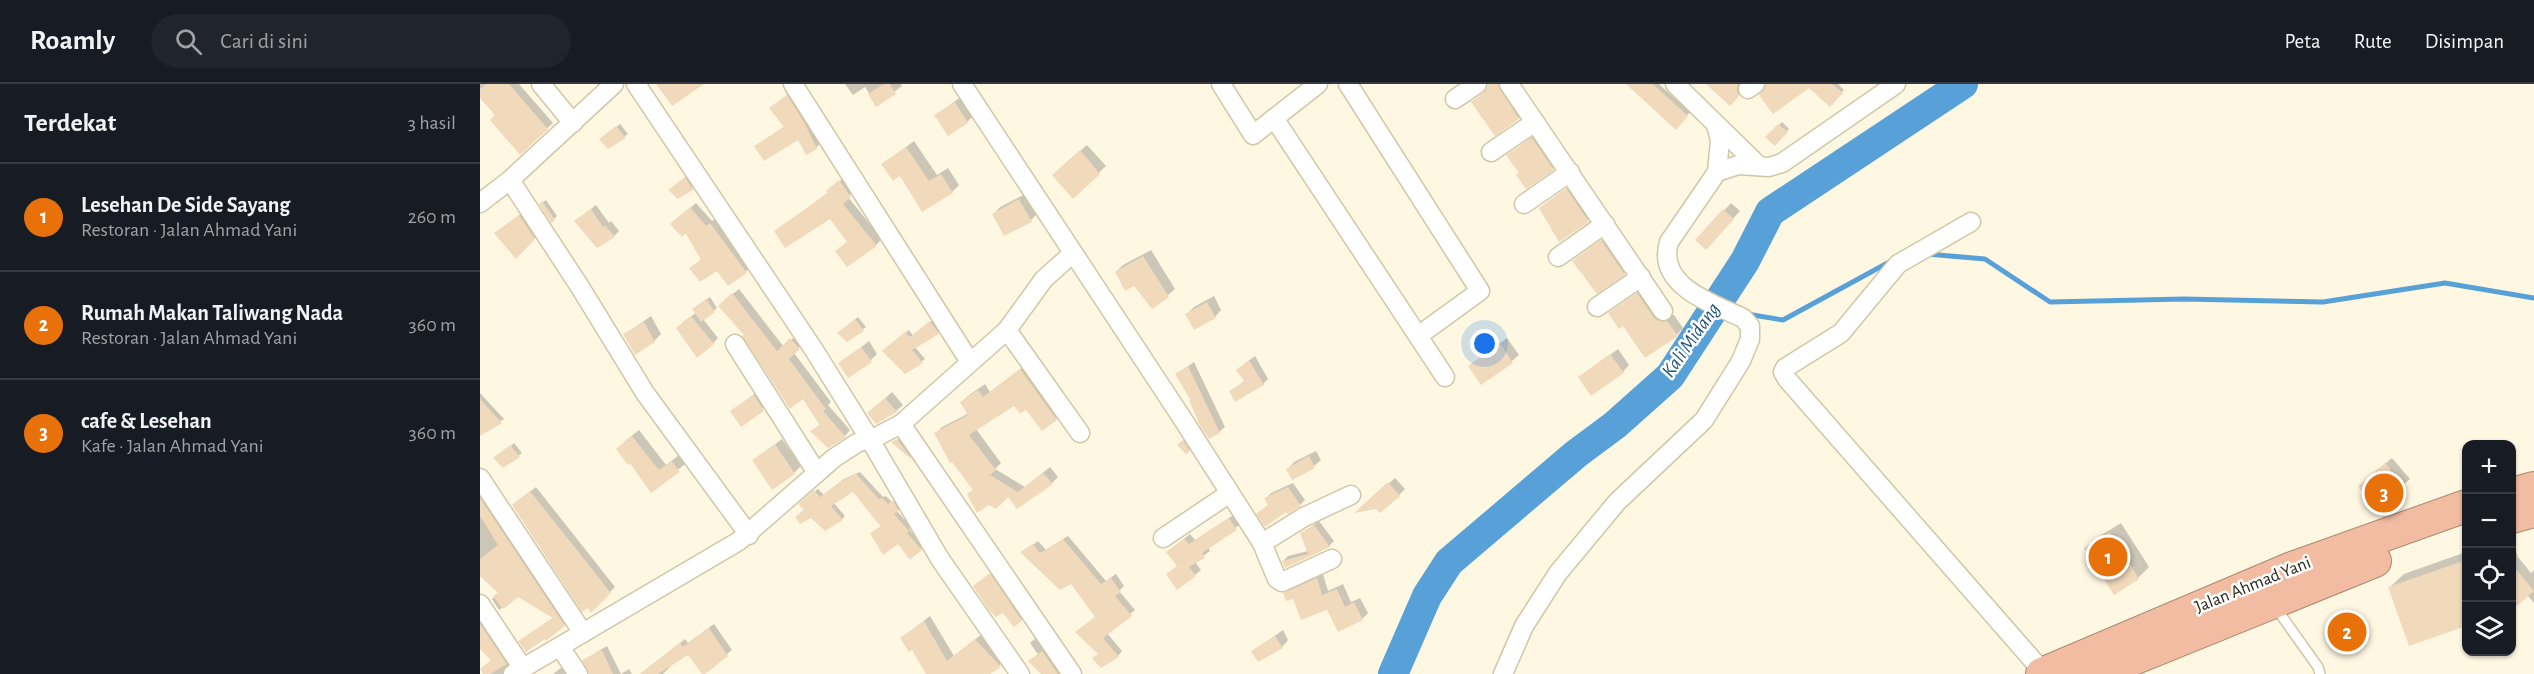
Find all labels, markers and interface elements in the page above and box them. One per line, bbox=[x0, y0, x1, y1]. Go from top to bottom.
search box bbox=[151, 14, 571, 68]
icon: search bbox=[172, 25, 205, 58]
text: Roamly bbox=[30, 27, 115, 55]
text: Cari di sini bbox=[220, 30, 308, 52]
text: Peta bbox=[2285, 31, 2321, 52]
text: Rute bbox=[2354, 31, 2392, 52]
text: Disimpan bbox=[2425, 31, 2504, 52]
text: Terdekat bbox=[24, 110, 116, 136]
text: 3 hasil bbox=[408, 113, 456, 133]
text: Lesehan De Side Sayang bbox=[81, 194, 290, 216]
text: 1 bbox=[40, 207, 47, 227]
text: 260 m bbox=[408, 207, 456, 227]
text: Restoran · Jalan Ahmad Yani bbox=[81, 220, 297, 240]
water label: Kali Midang bbox=[1658, 299, 1724, 381]
text: Rumah Makan Taliwang Nada bbox=[81, 302, 343, 324]
text: 2 bbox=[39, 315, 48, 335]
text: 360 m bbox=[409, 315, 456, 335]
text: Restoran · Jalan Ahmad Yani bbox=[81, 328, 297, 348]
your location bbox=[1470, 329, 1499, 358]
text: cafe & Lesehan bbox=[81, 410, 212, 432]
text: 3 bbox=[39, 423, 48, 443]
text: 360 m bbox=[409, 423, 456, 443]
text: Kafe · Jalan Ahmad Yani bbox=[81, 436, 264, 456]
map controls bbox=[2462, 440, 2516, 656]
button: + bbox=[2462, 440, 2516, 494]
pin: 3 bbox=[2364, 470, 2404, 516]
button: − bbox=[2462, 494, 2516, 548]
pin: 1 bbox=[2088, 534, 2128, 580]
button: locate bbox=[2462, 548, 2516, 602]
street label: Jalan Ahmad Yani bbox=[2193, 554, 2313, 616]
button: layers bbox=[2462, 602, 2516, 656]
pin: 2 bbox=[2328, 610, 2366, 654]

